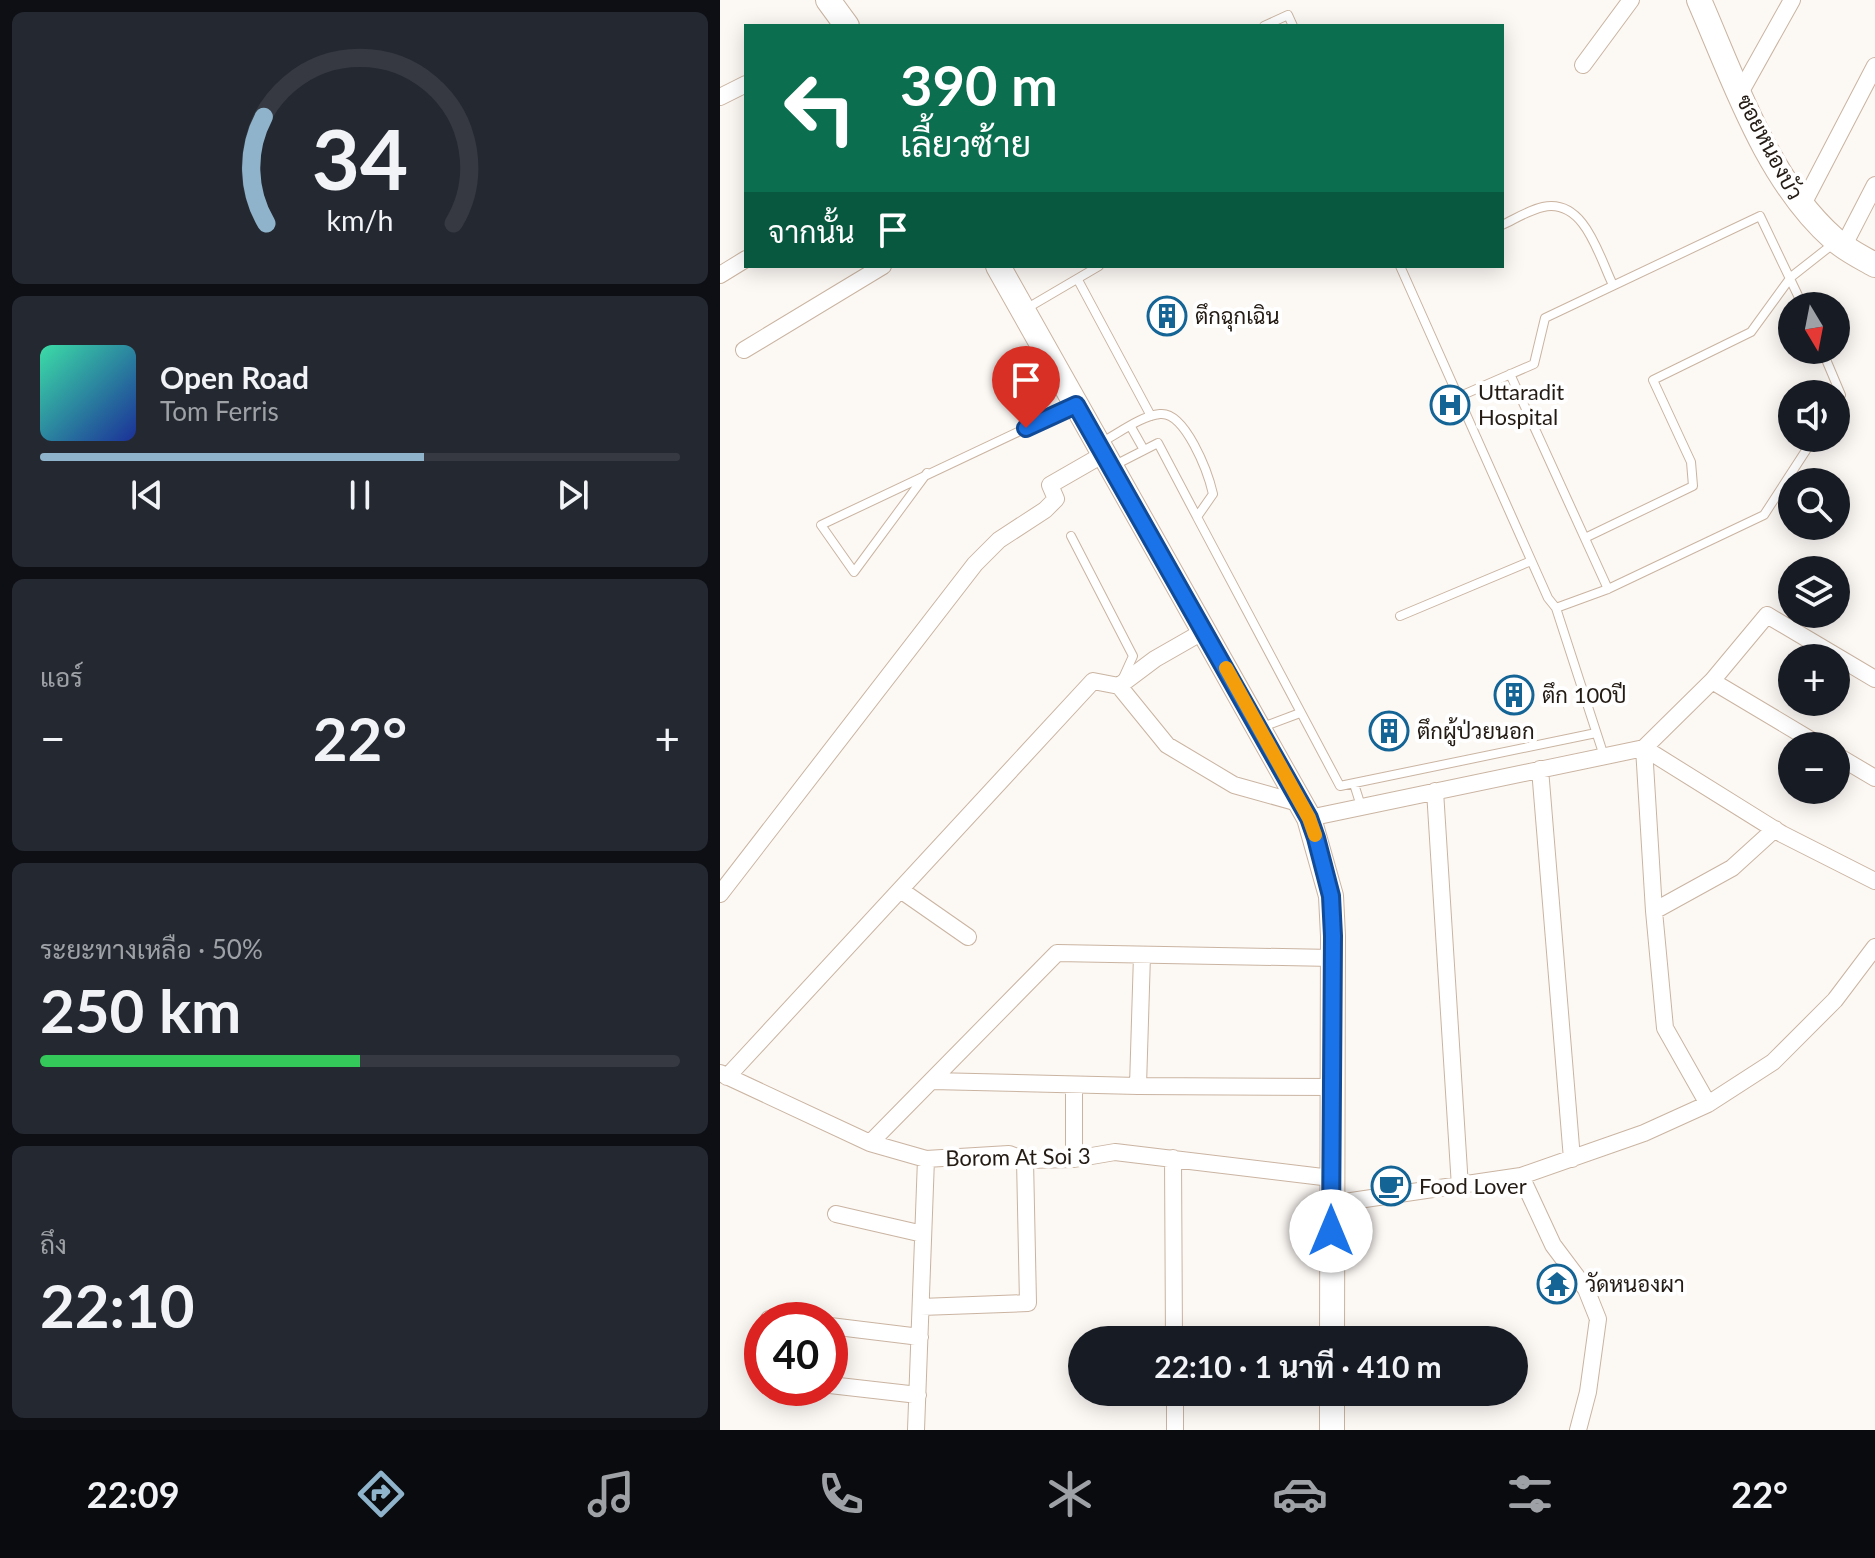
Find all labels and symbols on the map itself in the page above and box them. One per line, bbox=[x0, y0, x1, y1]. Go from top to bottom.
street label: ซอยหนองบัว bbox=[1731, 89, 1809, 204]
north arrow bbox=[1778, 292, 1850, 364]
building icon: ตึกฉุกเฉิน bbox=[1146, 295, 1188, 337]
place label: ตึกฉุกเฉิน bbox=[1195, 302, 1280, 332]
pin bbox=[992, 346, 1060, 428]
place label: Uttaradit Hospital bbox=[1478, 378, 1564, 430]
hospital icon: Uttaradit Hospital bbox=[1429, 384, 1471, 426]
building icon: ตึก 100ปี bbox=[1493, 674, 1535, 716]
place label: ตึก 100ปี bbox=[1542, 681, 1626, 708]
building icon: ตึกผู้ป่วยนอก bbox=[1368, 710, 1410, 752]
place label: ตึกผู้ป่วยนอก bbox=[1417, 717, 1535, 747]
street label: Borom At Soi 3 bbox=[945, 1142, 1091, 1171]
cafe icon: Food Lover bbox=[1370, 1165, 1412, 1207]
place label: Food Lover bbox=[1419, 1172, 1527, 1199]
position arrow bbox=[1289, 1189, 1373, 1273]
temple icon: วัดหนองผา bbox=[1536, 1263, 1578, 1305]
place label: วัดหนองผา bbox=[1585, 1270, 1685, 1297]
speed limit sign: 40 bbox=[744, 1302, 848, 1406]

